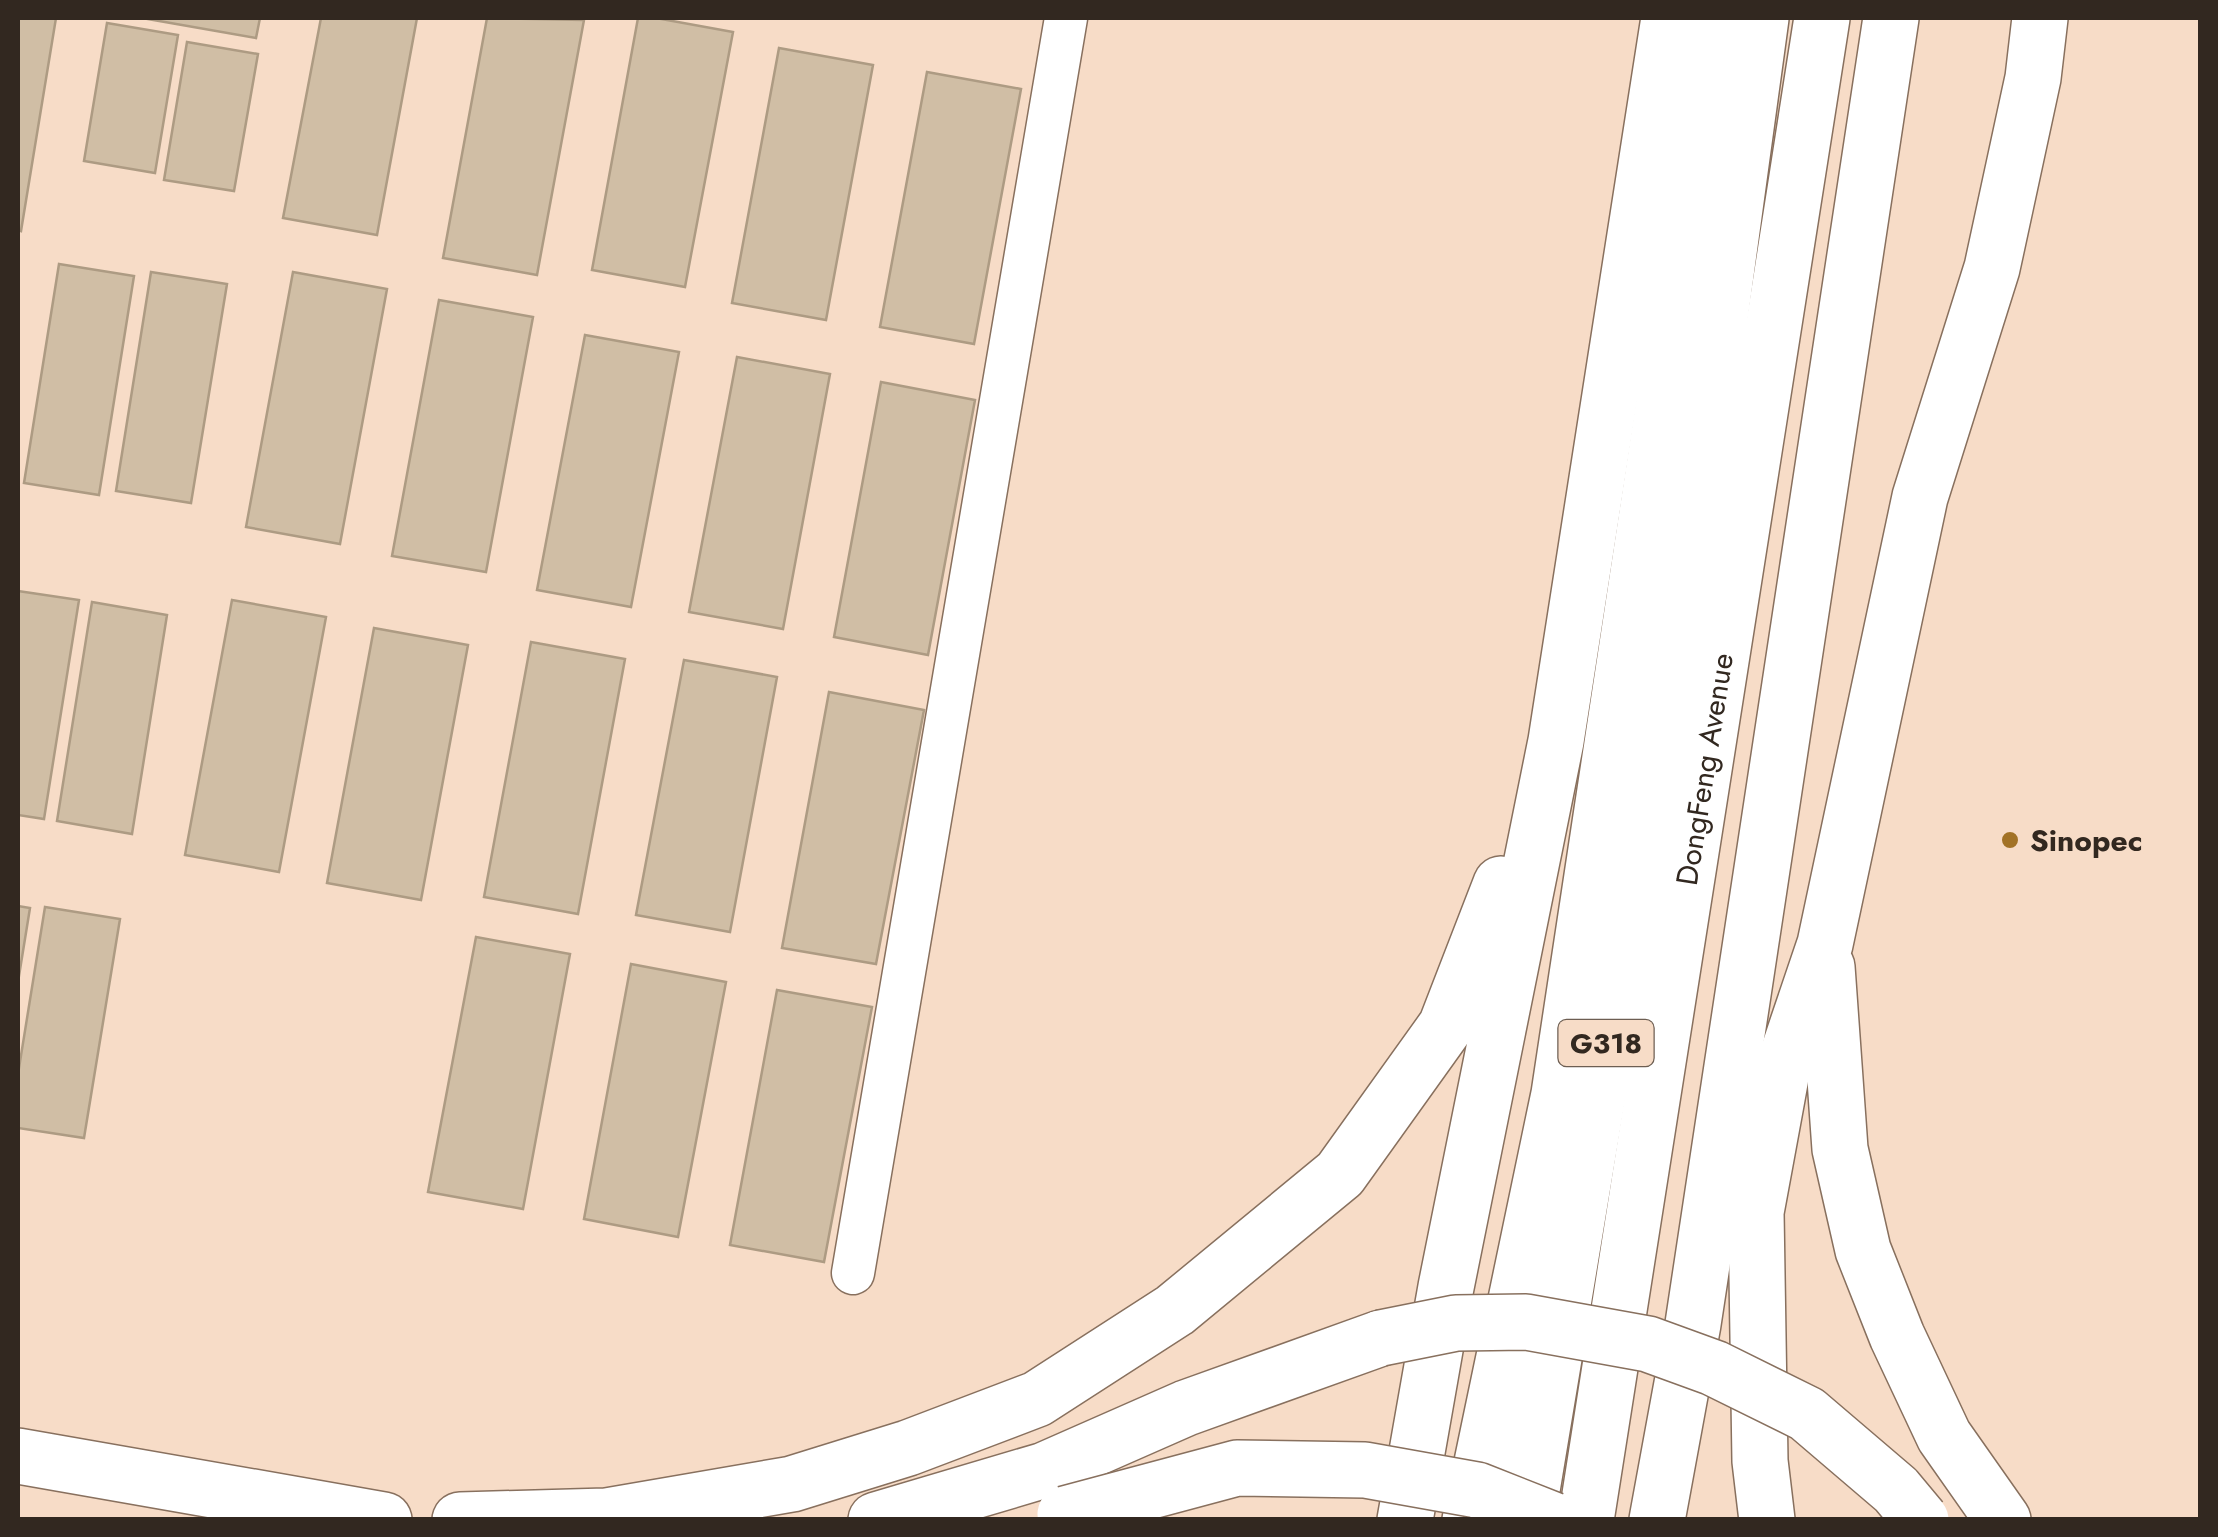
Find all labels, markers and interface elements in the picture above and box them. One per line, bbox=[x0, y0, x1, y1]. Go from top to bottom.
street label: DongFeng Avenue bbox=[1665, 650, 1743, 888]
place label: Sinopec bbox=[2030, 819, 2143, 862]
marker: Sinopec bbox=[1999, 829, 2021, 851]
road number: G318 bbox=[1558, 1020, 1654, 1066]

